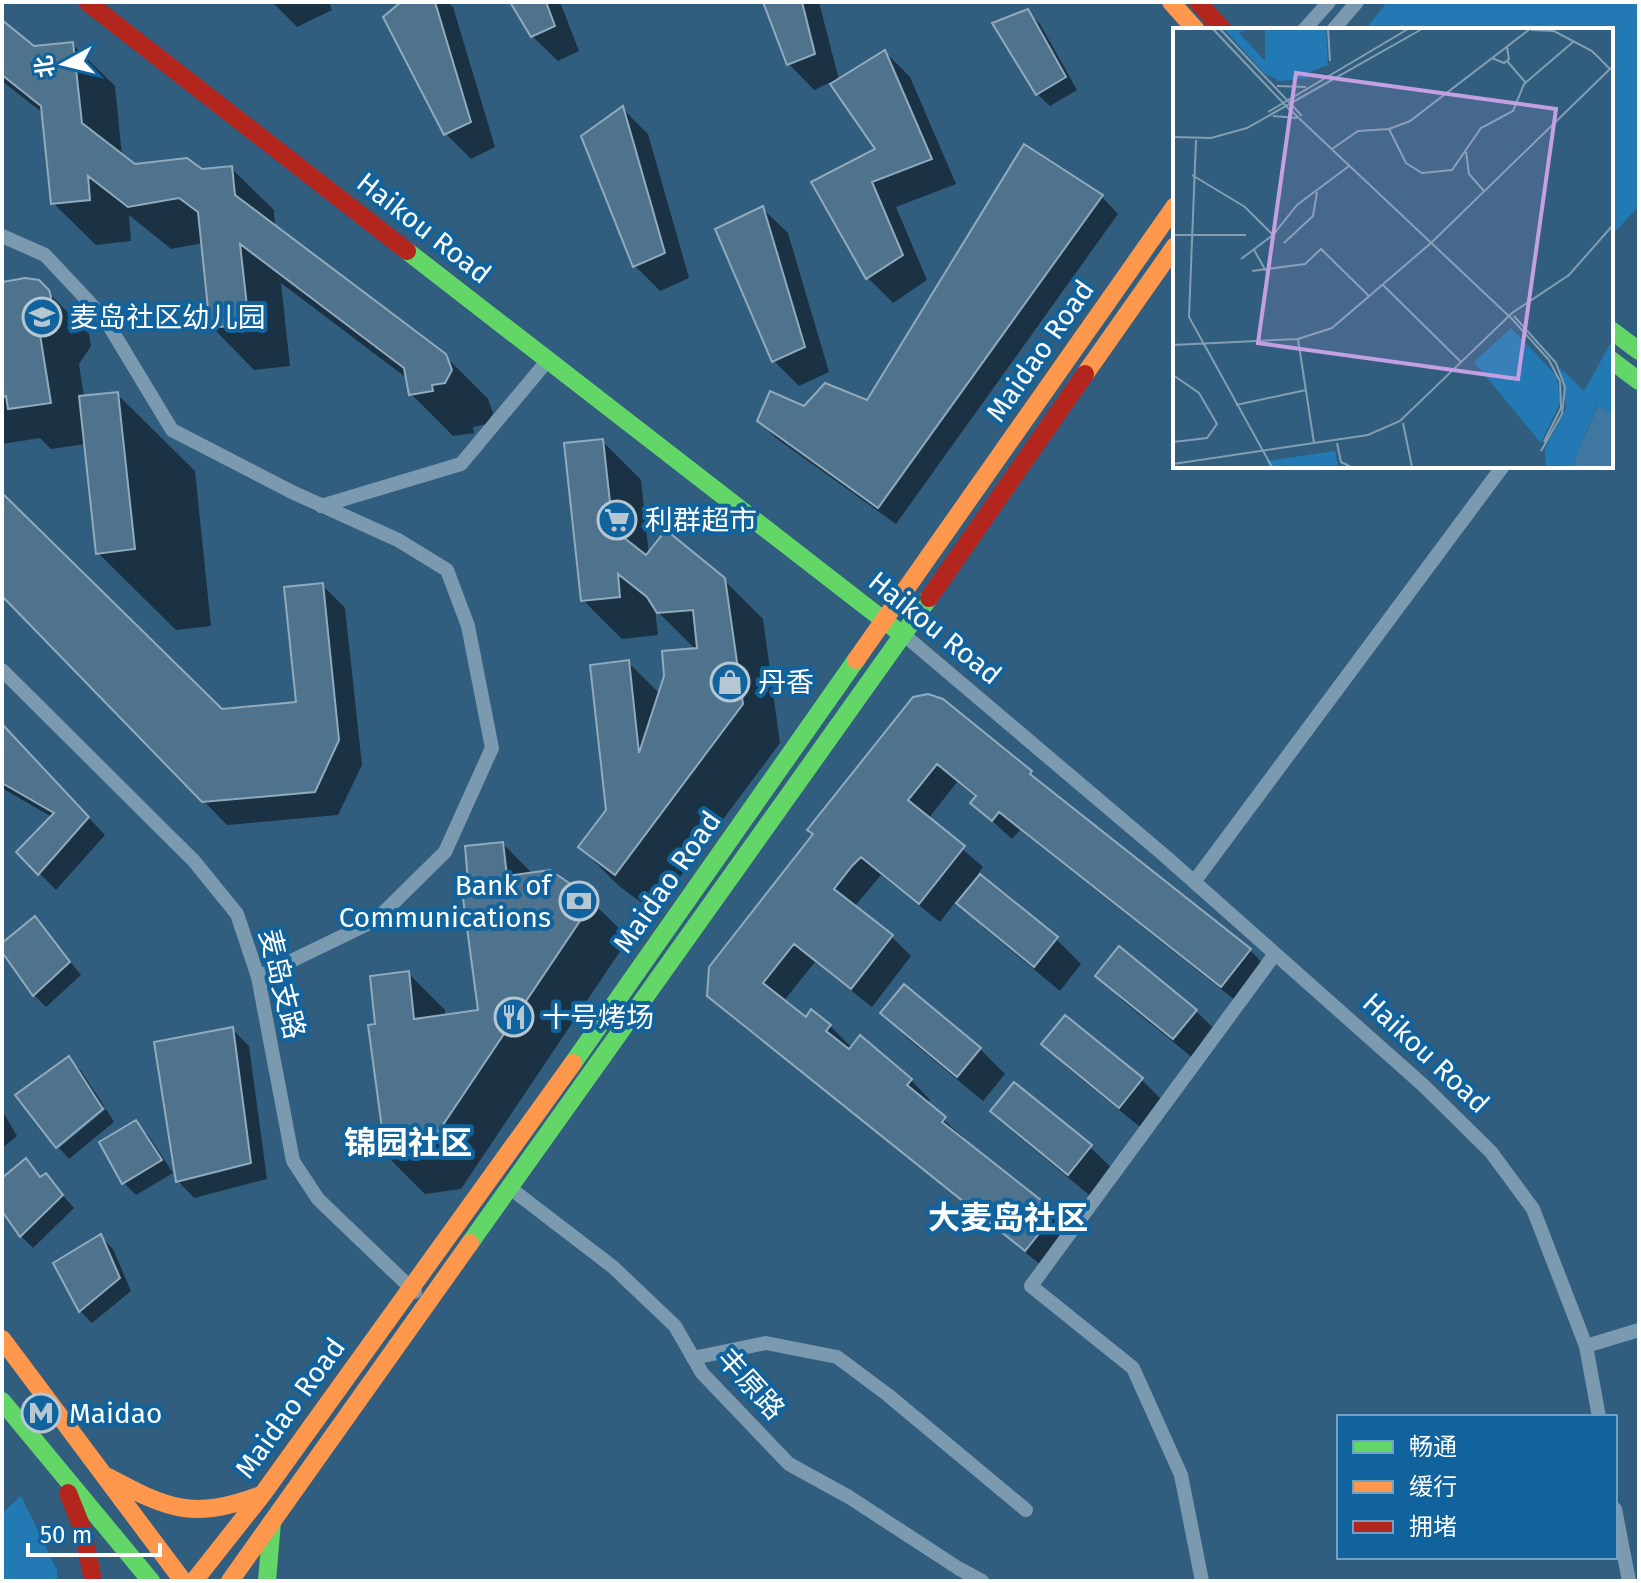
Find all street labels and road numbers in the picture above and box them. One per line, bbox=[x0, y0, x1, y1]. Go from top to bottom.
street label: Haikou Road bbox=[350, 165, 498, 291]
street label: Maidao Road bbox=[979, 274, 1101, 428]
street label: Haikou Road bbox=[862, 565, 1008, 691]
street label: Maidao Road bbox=[606, 805, 728, 959]
street label: 麦岛支路 bbox=[252, 926, 312, 1042]
street label: Haikou Road bbox=[1356, 986, 1496, 1120]
street label: Maidao Road bbox=[228, 1331, 352, 1485]
street label: 丰原路 bbox=[711, 1342, 791, 1426]

